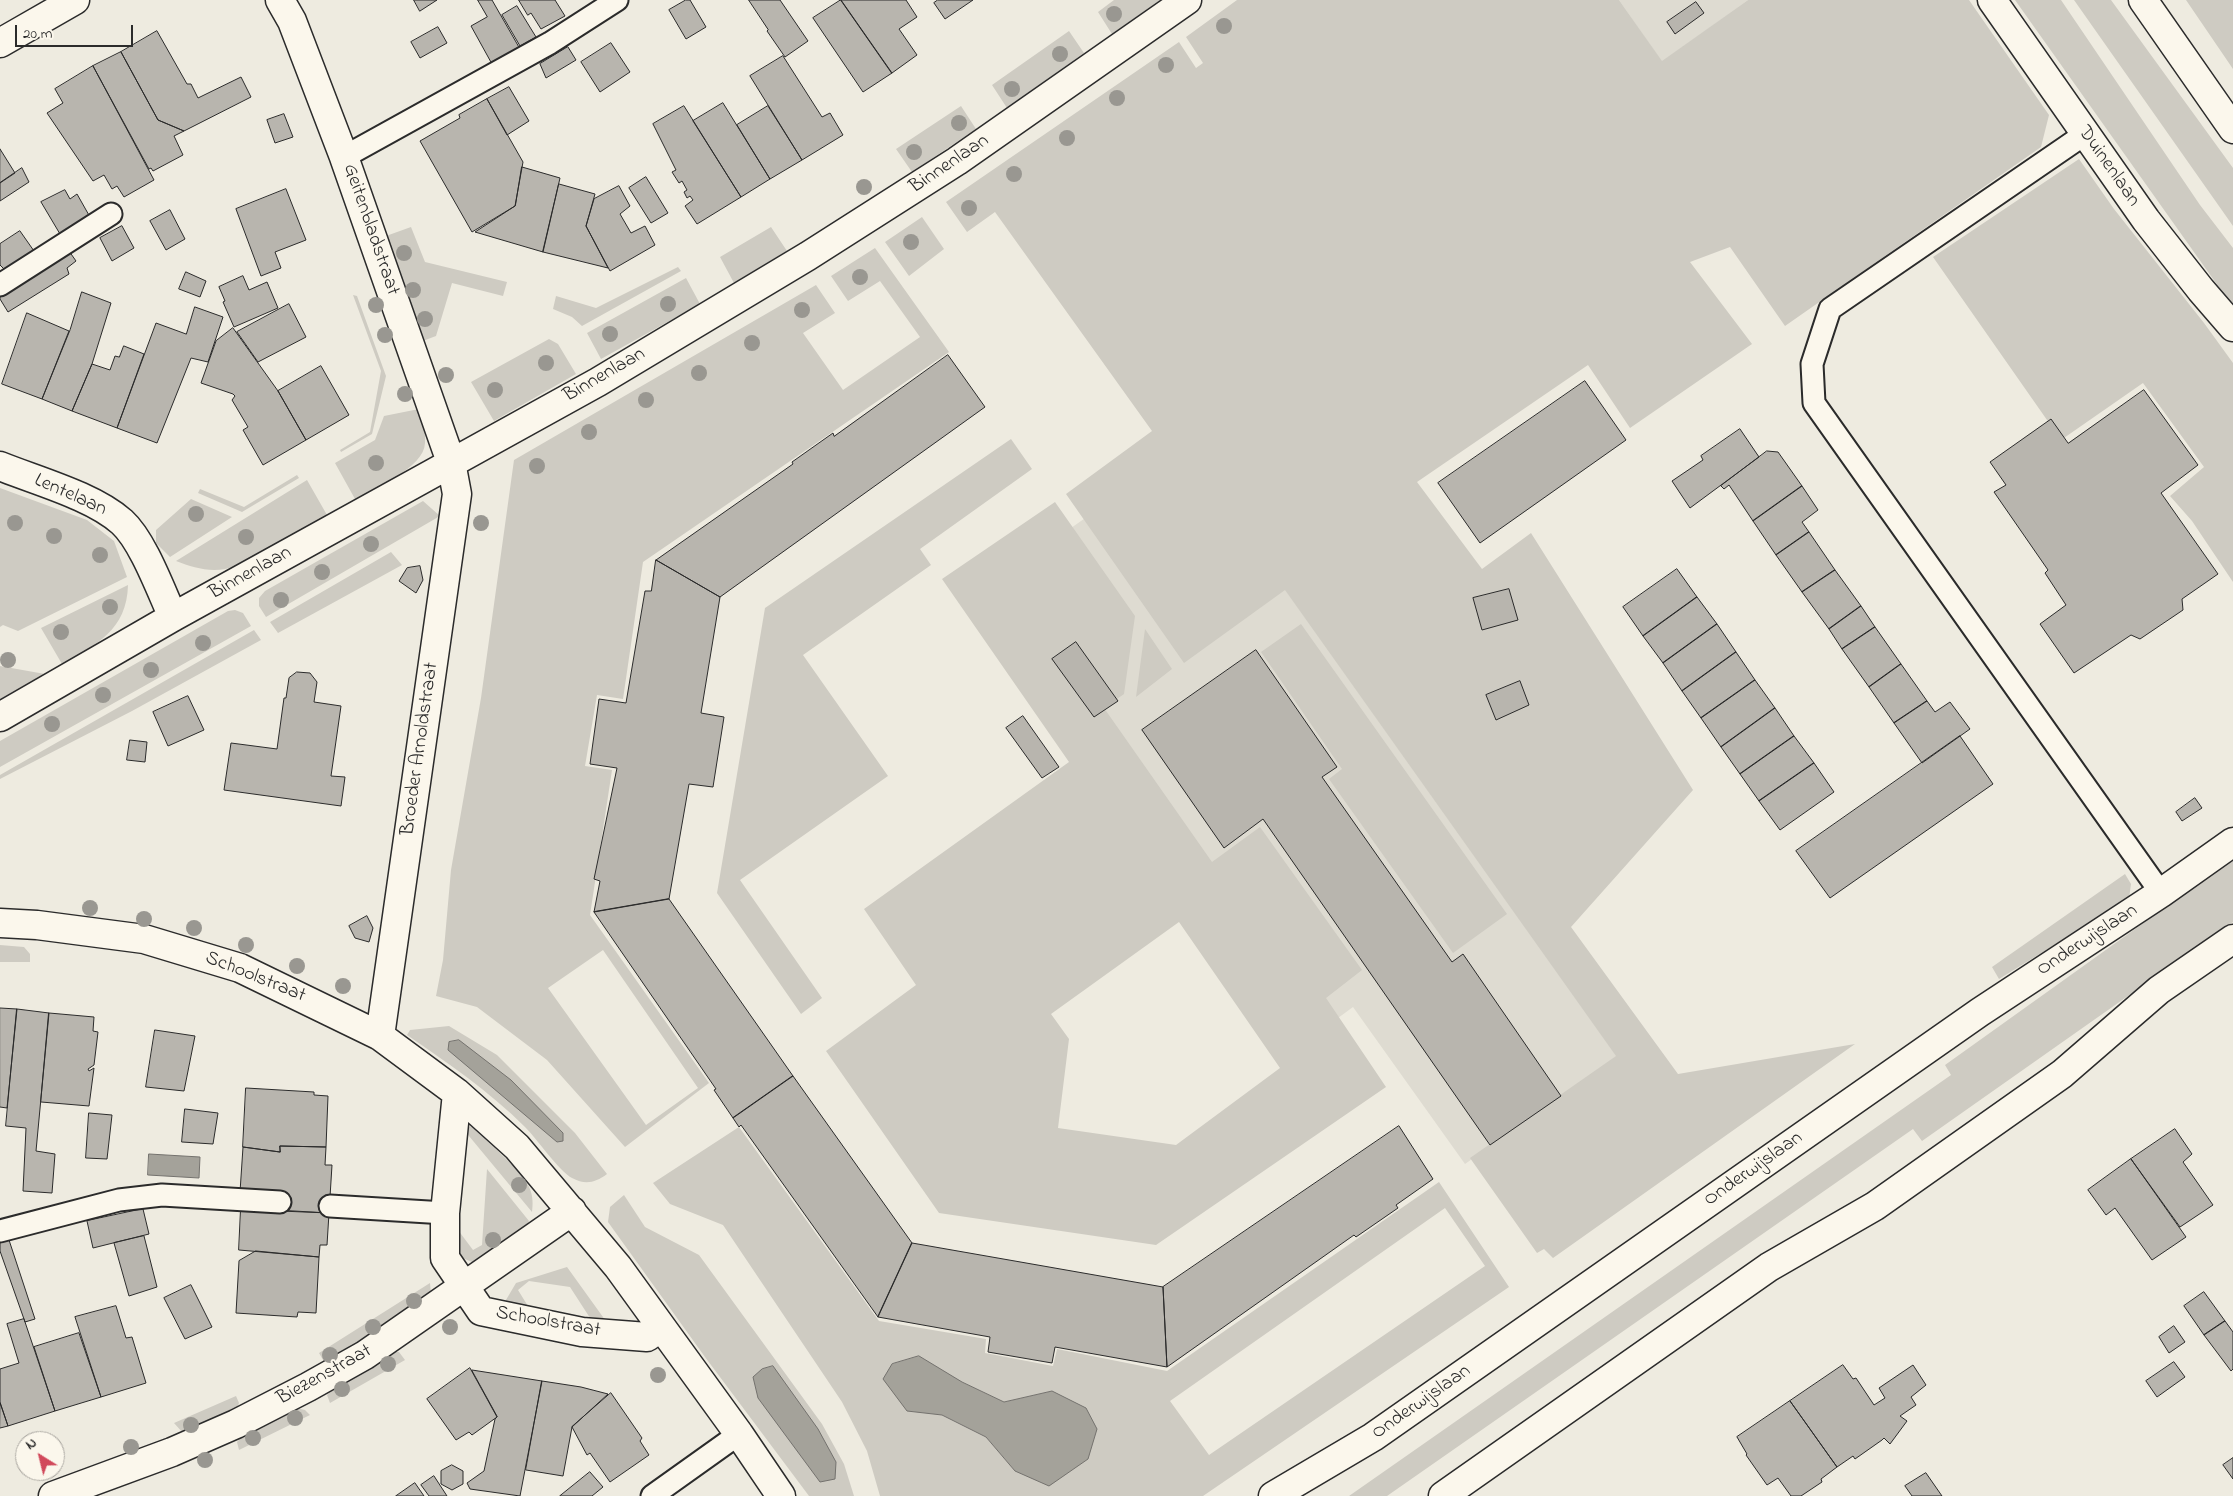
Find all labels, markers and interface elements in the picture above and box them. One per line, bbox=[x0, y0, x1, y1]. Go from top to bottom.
scale bar bbox=[18, 15, 135, 47]
text: 20 m bbox=[23, 23, 52, 45]
street label: Duinenlaan bbox=[2071, 122, 2145, 212]
street label: Binnenlaan bbox=[906, 130, 994, 200]
street label: Geitenbladstraat bbox=[336, 161, 404, 299]
street label: Binnenlaan bbox=[560, 343, 650, 409]
street label: Lentelaan bbox=[30, 469, 110, 523]
street label: Binnenlaan bbox=[206, 542, 296, 606]
street label: Broeder Arnoldstraat bbox=[397, 661, 445, 837]
street label: Onderwijslaan bbox=[2033, 900, 2143, 982]
street label: Schoolstraat bbox=[201, 947, 309, 1009]
street label: Onderwijslaan bbox=[1700, 1127, 1808, 1213]
street label: Schoolstraat bbox=[494, 1302, 602, 1344]
street label: Biezenstraat bbox=[273, 1340, 377, 1412]
street label: Onderwijslaan bbox=[1368, 1360, 1476, 1446]
north arrow bbox=[15, 1431, 65, 1481]
text: N bbox=[21, 1433, 41, 1456]

